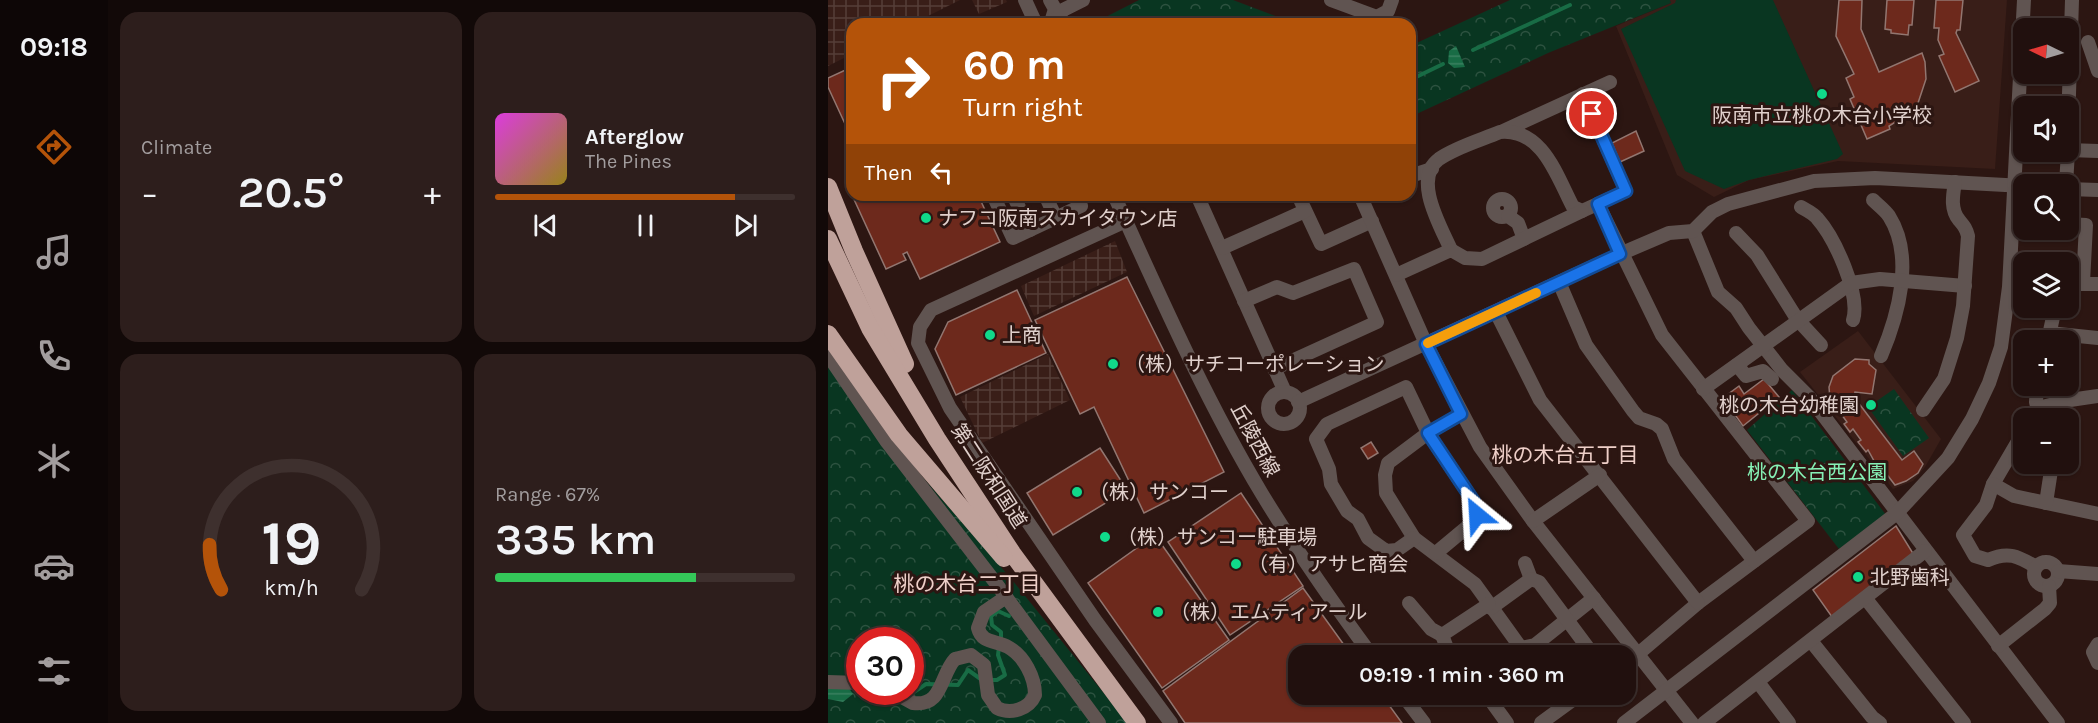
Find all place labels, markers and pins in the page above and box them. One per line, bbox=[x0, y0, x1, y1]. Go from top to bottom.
marker: 阪南市立桃の木台小学校 bbox=[1815, 87, 1829, 101]
pin bbox=[1566, 88, 1617, 139]
place label: 阪南市立桃の木台小学校 bbox=[1712, 104, 1932, 127]
place label: ナフコ阪南スカイタウン店 bbox=[938, 207, 1177, 230]
marker: ナフコ阪南スカイタウン店 bbox=[919, 211, 933, 225]
place label: 上商 bbox=[1002, 324, 1042, 347]
marker: 上商 bbox=[983, 328, 997, 342]
place label: （株）サチコーポレーション bbox=[1125, 353, 1385, 376]
marker: （株）サチコーポレーション bbox=[1106, 357, 1120, 371]
place label: 桃の木台幼稚園 bbox=[1719, 394, 1859, 417]
marker: 桃の木台幼稚園 bbox=[1864, 398, 1878, 412]
place label: （株）サンコー bbox=[1089, 481, 1229, 504]
marker: （株）サンコー bbox=[1070, 485, 1084, 499]
place label: （株）サンコー駐車場 bbox=[1117, 526, 1317, 549]
marker: （株）サンコー駐車場 bbox=[1098, 530, 1112, 544]
place label: （有）アサヒ商会 bbox=[1248, 553, 1408, 576]
marker: （有）アサヒ商会 bbox=[1229, 557, 1243, 571]
place label: 北野歯科 bbox=[1870, 566, 1950, 589]
marker: 北野歯科 bbox=[1851, 570, 1865, 584]
place label: （株）エムティアール bbox=[1170, 601, 1368, 624]
marker: （株）エムティアール bbox=[1151, 605, 1165, 619]

